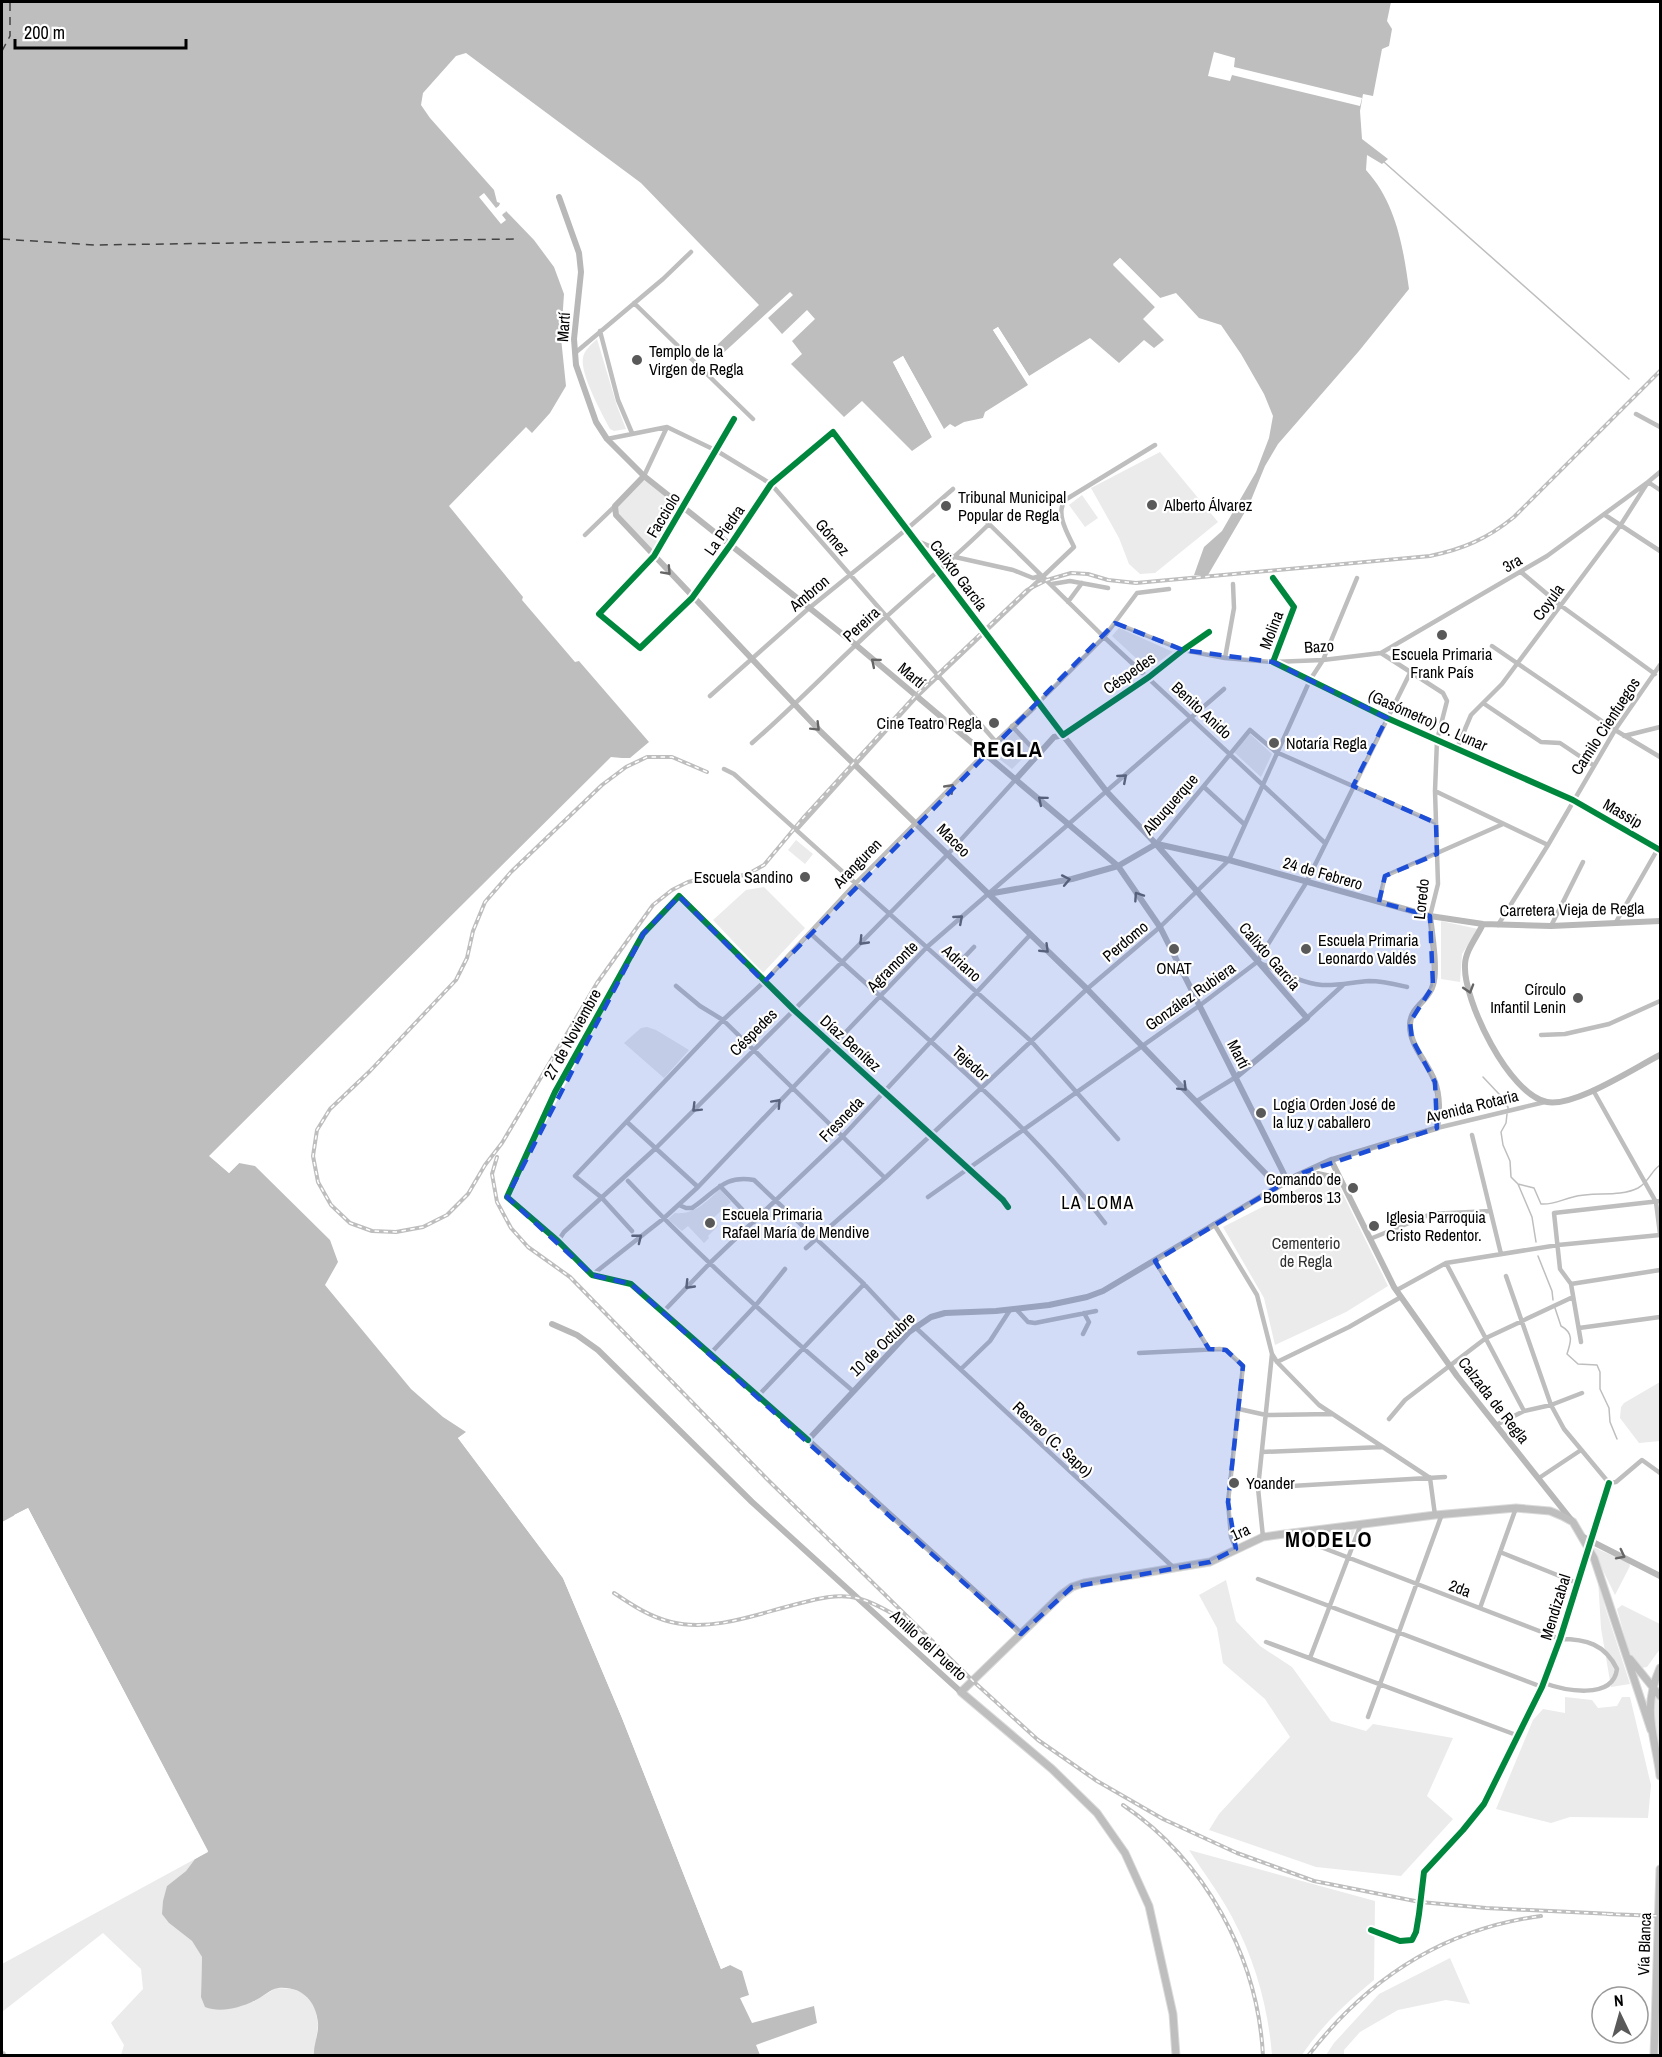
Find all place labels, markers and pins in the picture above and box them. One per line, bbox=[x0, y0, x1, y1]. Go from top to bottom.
place label: Templo de la Virgen de Regla bbox=[649, 340, 744, 380]
marker: Templo de la Virgen de Regla bbox=[630, 353, 644, 367]
place label: Tribunal Municipal Popular de Regla bbox=[958, 486, 1066, 526]
place label: Alberto Álvarez bbox=[1163, 494, 1253, 516]
marker: Alberto Álvarez bbox=[1145, 498, 1159, 512]
marker: Tribunal Municipal Popular de Regla bbox=[939, 499, 953, 513]
marker: Escuela Primaria Frank País bbox=[1435, 628, 1449, 642]
place label: Escuela Primaria Frank País bbox=[1392, 643, 1493, 683]
place label: Cine Teatro Regla bbox=[876, 712, 983, 734]
marker: Cine Teatro Regla bbox=[987, 716, 1001, 730]
place label: Notaría Regla bbox=[1286, 732, 1368, 754]
marker: Notaría Regla bbox=[1267, 736, 1281, 750]
place label: Escuela Sandino bbox=[694, 866, 793, 888]
marker: Escuela Sandino bbox=[798, 870, 812, 884]
place label: Escuela Primaria Leonardo Valdés bbox=[1318, 929, 1419, 969]
marker: ONAT bbox=[1167, 942, 1181, 956]
marker: Escuela Primaria Leonardo Valdés bbox=[1299, 942, 1313, 956]
place label: ONAT bbox=[1156, 957, 1192, 979]
place label: Círculo Infantil Lenin bbox=[1490, 978, 1566, 1018]
marker: Círculo Infantil Lenin bbox=[1571, 991, 1585, 1005]
place label: Logia Orden José de la luz y caballero bbox=[1273, 1093, 1396, 1133]
marker: Logia Orden José de la luz y caballero bbox=[1254, 1106, 1268, 1120]
place label: Comando de Bomberos 13 bbox=[1263, 1168, 1341, 1208]
marker: Comando de Bomberos 13 bbox=[1346, 1181, 1360, 1195]
place label: Escuela Primaria Rafael María de Mendive bbox=[722, 1203, 869, 1243]
place label: Iglesia Parroquia Cristo Redentor. bbox=[1386, 1206, 1487, 1246]
marker: Escuela Primaria Rafael María de Mendive bbox=[703, 1216, 717, 1230]
marker: Iglesia Parroquia Cristo Redentor. bbox=[1367, 1219, 1381, 1233]
place label: Yoander bbox=[1246, 1472, 1295, 1494]
marker: Yoander bbox=[1227, 1476, 1241, 1490]

